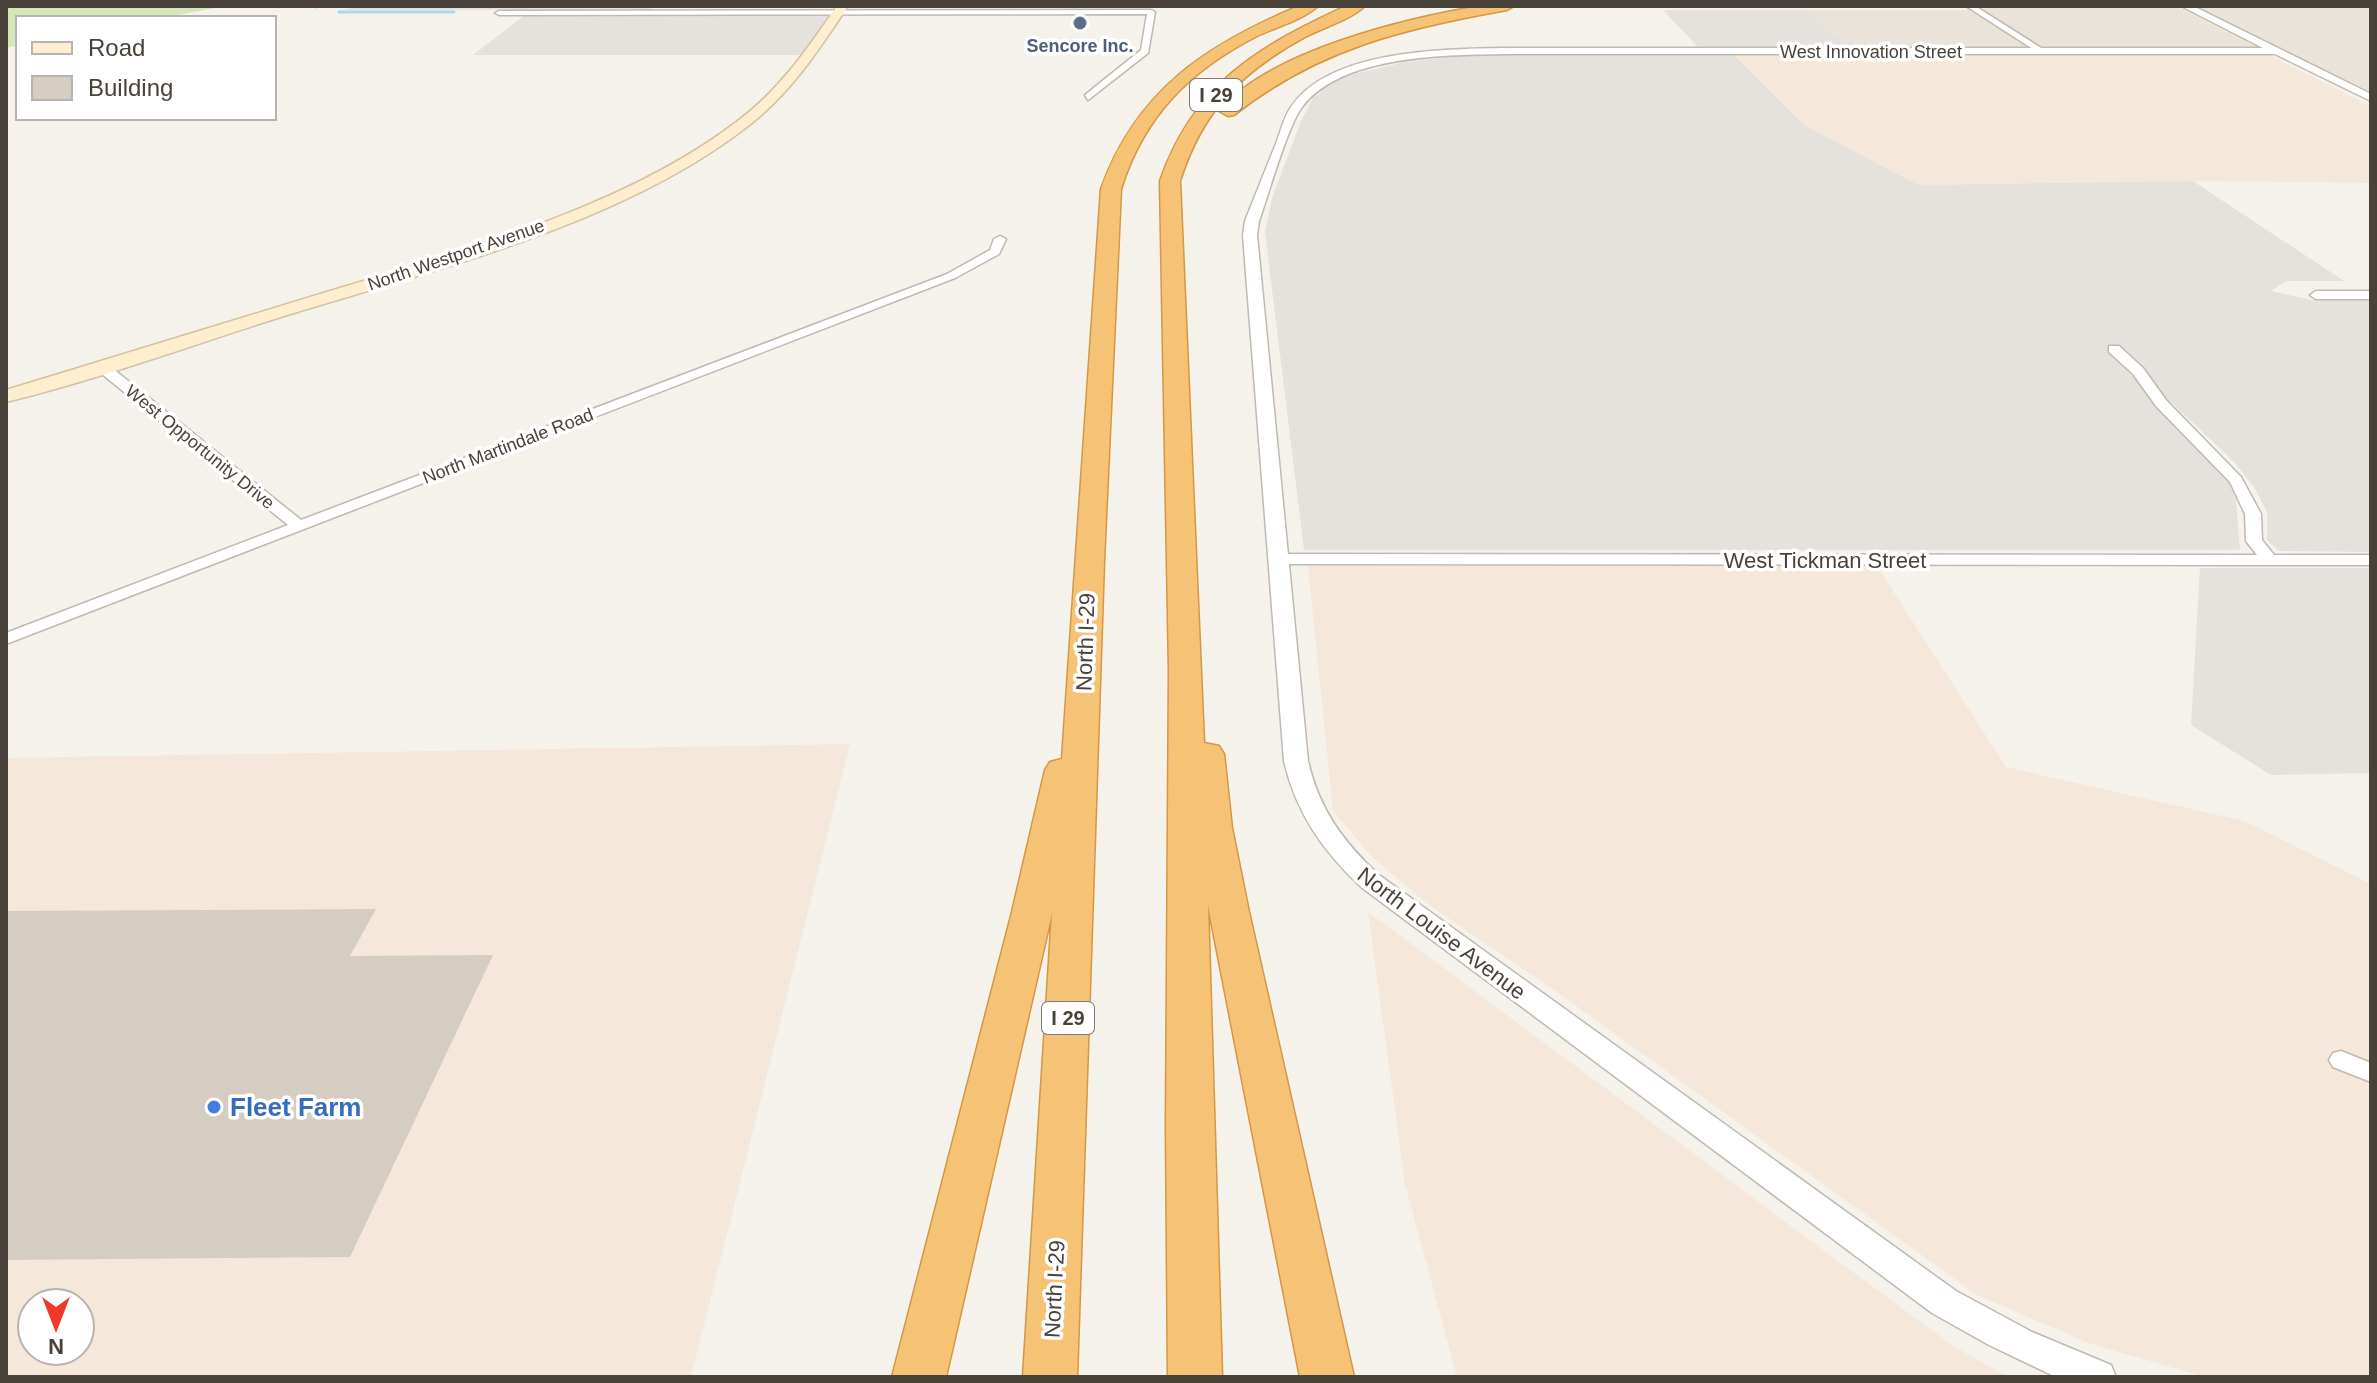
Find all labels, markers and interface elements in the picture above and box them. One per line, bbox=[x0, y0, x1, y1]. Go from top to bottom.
marker: Sencore Inc. bbox=[1071, 14, 1089, 32]
legend bbox=[16, 16, 276, 120]
text: Road bbox=[88, 34, 145, 61]
place label: Sencore Inc. bbox=[1026, 36, 1134, 56]
street label: West Innovation Street bbox=[1780, 42, 1962, 62]
text: Building bbox=[88, 74, 173, 101]
road number: I 29 bbox=[1190, 79, 1242, 111]
street label: North Westport Avenue bbox=[365, 215, 547, 295]
street label: West Opportunity Drive bbox=[122, 381, 278, 513]
street label: North Martindale Road bbox=[420, 404, 596, 488]
street label: West Tickman Street bbox=[1724, 548, 1926, 573]
street label: North I-29 bbox=[1071, 593, 1100, 691]
street label: North Louise Avenue bbox=[1353, 862, 1531, 1005]
road number: I 29 bbox=[1042, 1002, 1094, 1034]
place label: Fleet Farm bbox=[230, 1092, 362, 1122]
marker: Fleet Farm bbox=[205, 1098, 223, 1116]
street label: North I-29 bbox=[1039, 1240, 1070, 1339]
north arrow bbox=[16, 1287, 96, 1367]
text: N bbox=[48, 1334, 64, 1359]

